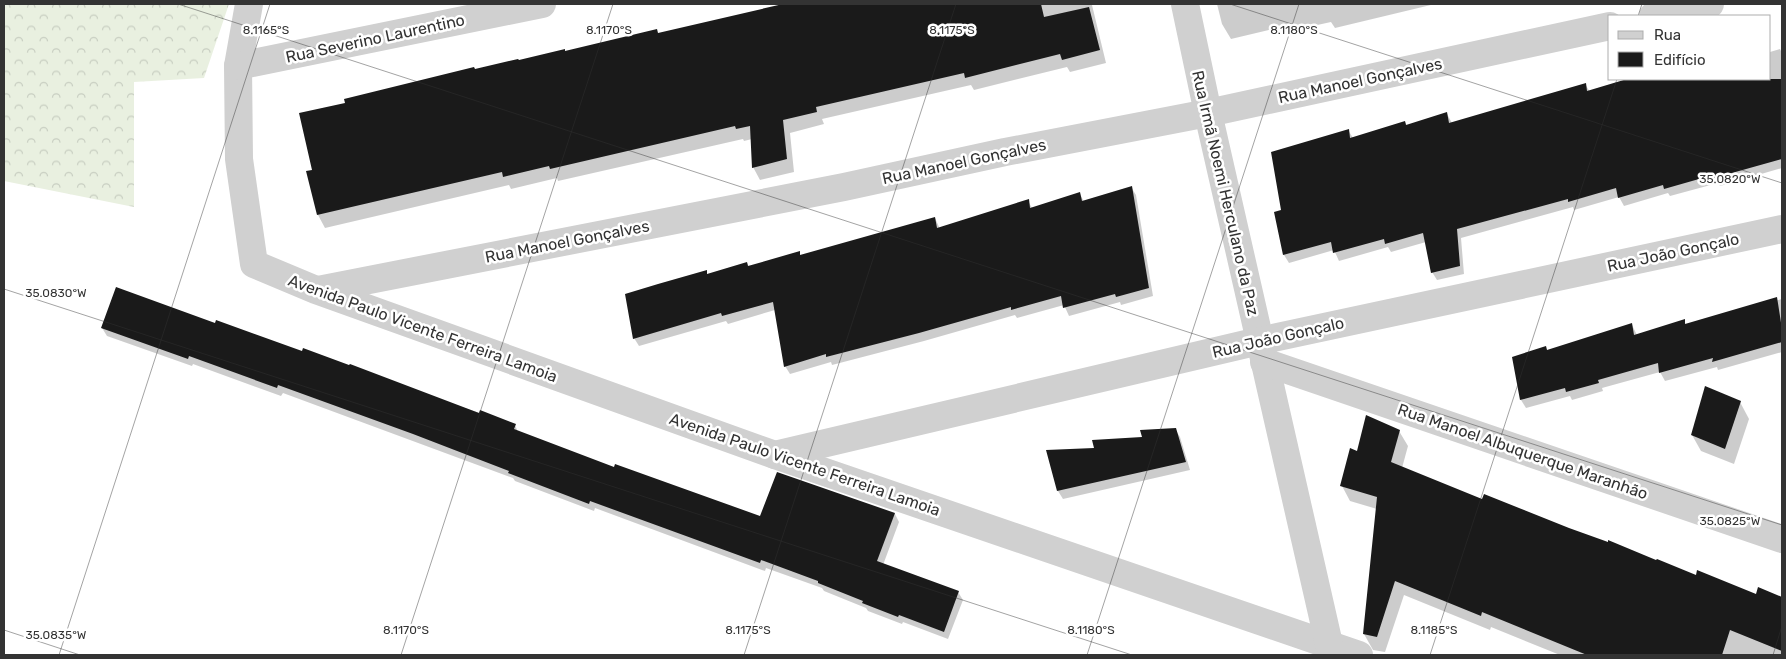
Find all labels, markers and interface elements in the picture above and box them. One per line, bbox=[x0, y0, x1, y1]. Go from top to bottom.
street label: Rua Severino Laurentino bbox=[284, 10, 466, 67]
legend bbox=[1608, 15, 1771, 80]
text: 8.1165°S bbox=[243, 23, 289, 37]
text: 8.1170°S bbox=[586, 23, 632, 37]
text: 8.1175°S bbox=[929, 23, 975, 37]
text: 8.1180°S bbox=[1270, 23, 1318, 37]
text: Rua bbox=[1654, 26, 1681, 44]
text: Edifício bbox=[1654, 51, 1706, 69]
street label: Rua Manoel Gonçalves bbox=[1276, 54, 1444, 107]
street label: Rua Irmã Noemi Herculano da Paz bbox=[1188, 69, 1263, 318]
street label: Rua Manoel Gonçalves bbox=[880, 135, 1048, 188]
text: 35.0820°W bbox=[1699, 172, 1761, 186]
street label: Rua Manoel Gonçalves bbox=[483, 216, 651, 267]
street label: Rua João Gonçalo bbox=[1605, 229, 1741, 276]
street label: Avenida Paulo Vicente Ferreira Lamoia bbox=[286, 271, 560, 386]
text: 35.0830°W bbox=[25, 286, 87, 300]
street label: Rua João Gonçalo bbox=[1210, 313, 1346, 362]
street label: Rua Manoel Albuquerque Maranhão bbox=[1395, 400, 1650, 503]
street label: Avenida Paulo Vicente Ferreira Lamoia bbox=[667, 409, 943, 520]
text: 35.0825°W bbox=[1700, 514, 1761, 528]
text: 8.1170°S bbox=[383, 623, 429, 637]
text: 8.1175°S bbox=[725, 623, 771, 637]
text: 8.1180°S bbox=[1067, 623, 1115, 637]
text: 8.1185°S bbox=[1411, 623, 1457, 637]
text: 35.0835°W bbox=[26, 628, 87, 642]

